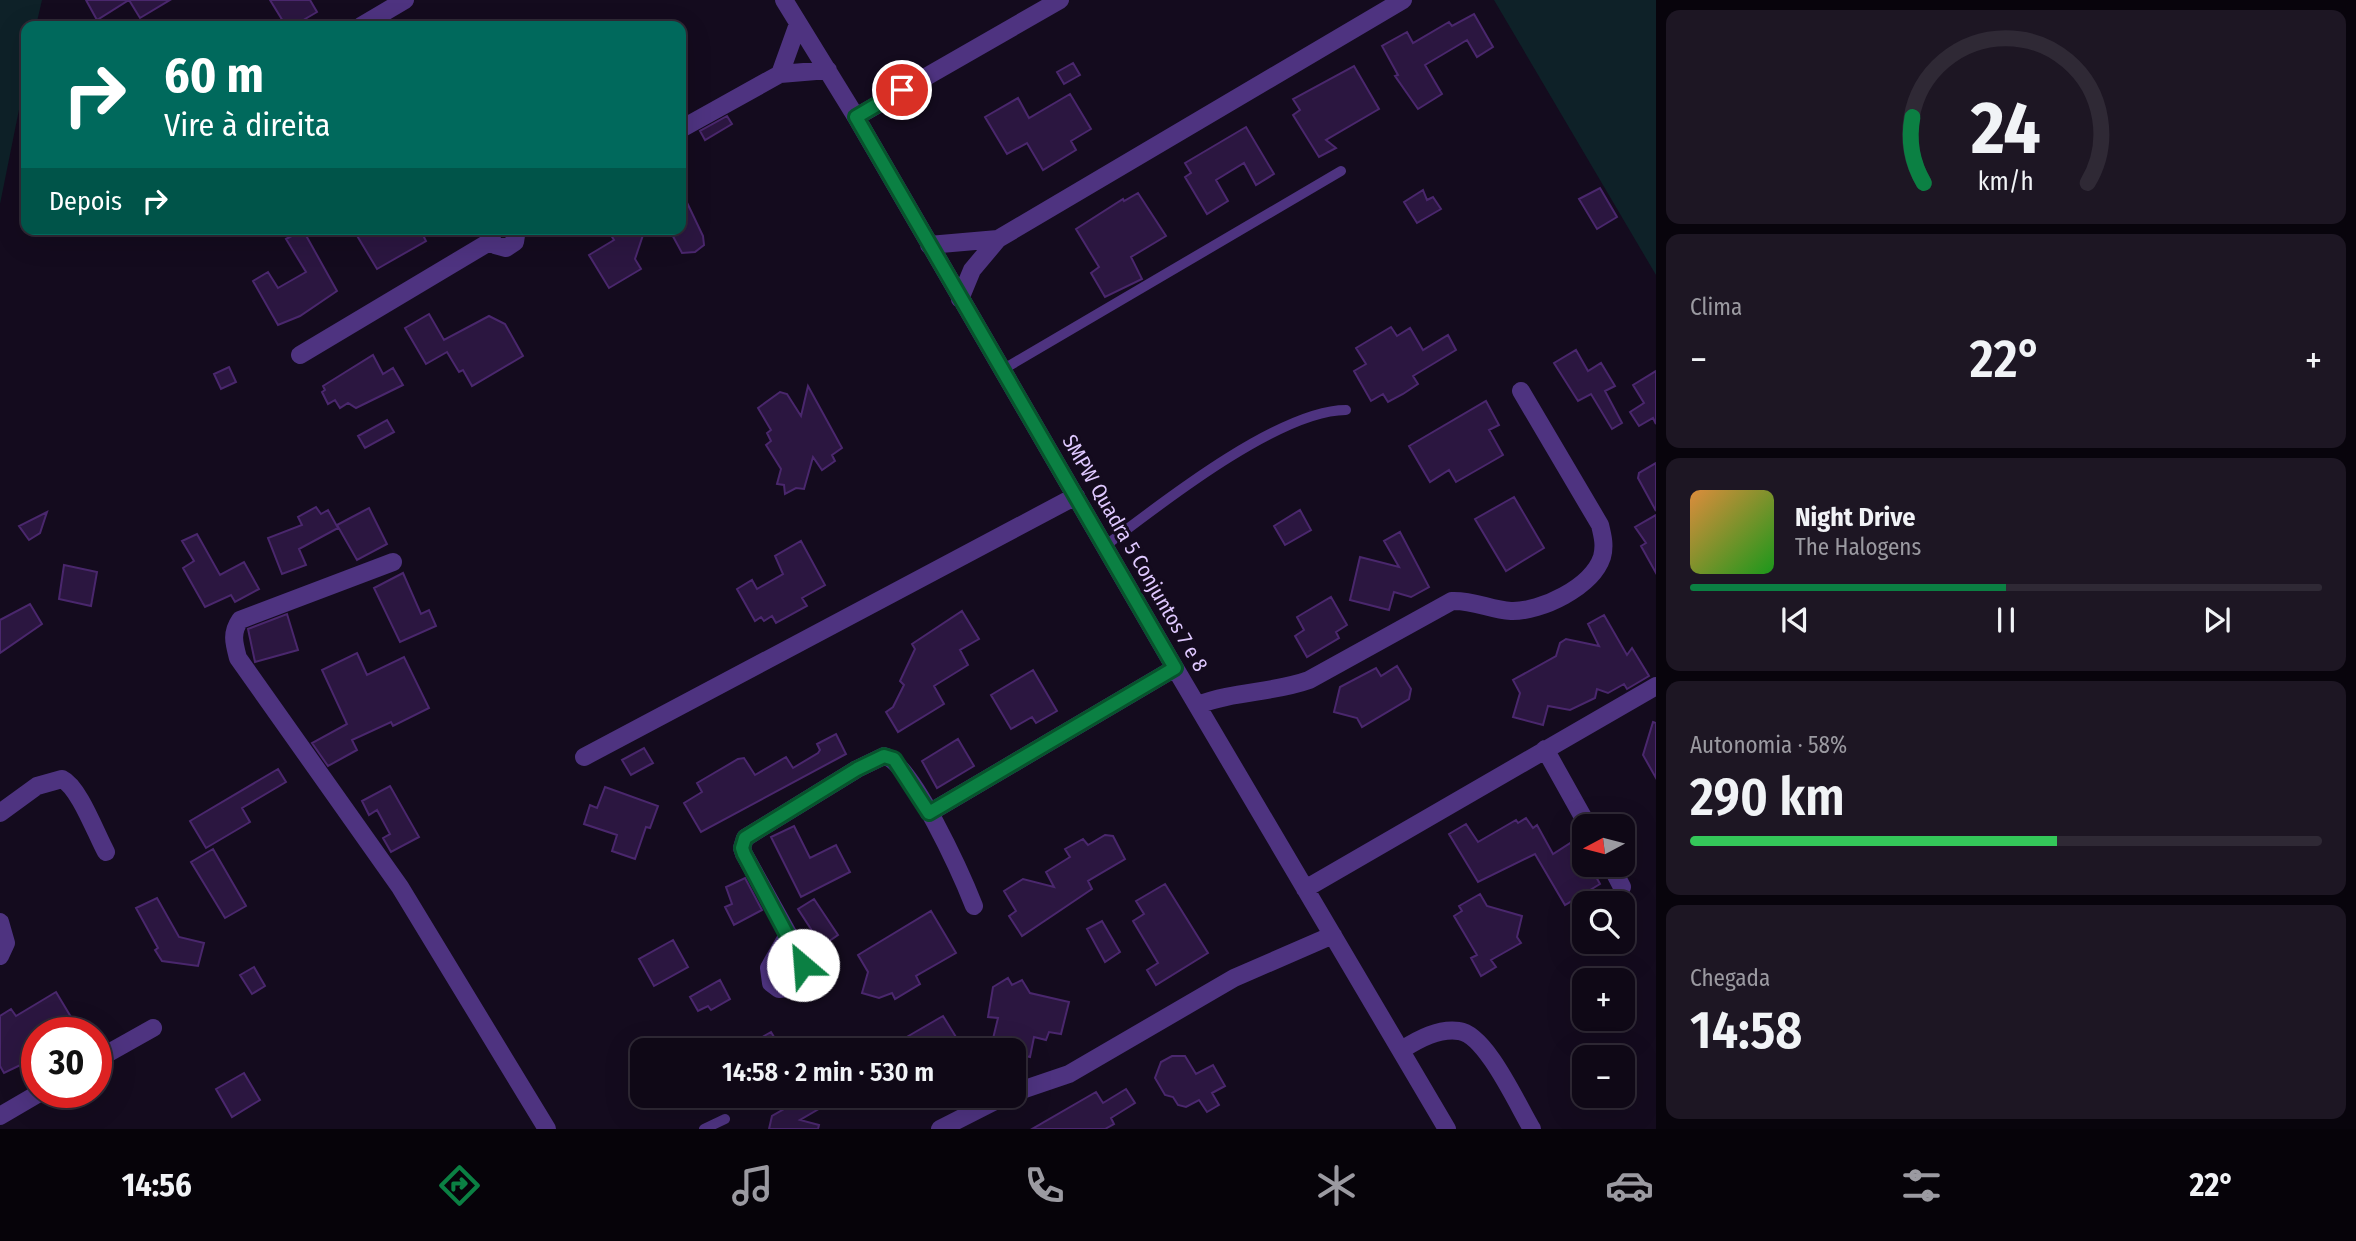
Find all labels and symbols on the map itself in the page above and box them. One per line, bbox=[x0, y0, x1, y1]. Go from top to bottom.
pin bbox=[872, 60, 932, 120]
street label: SMPW Quadra 5 Conjuntos 7 e 8 bbox=[1056, 430, 1214, 676]
north arrow bbox=[1572, 814, 1634, 877]
position arrow bbox=[766, 928, 840, 1002]
speed limit sign: 30 bbox=[21, 1017, 112, 1108]

